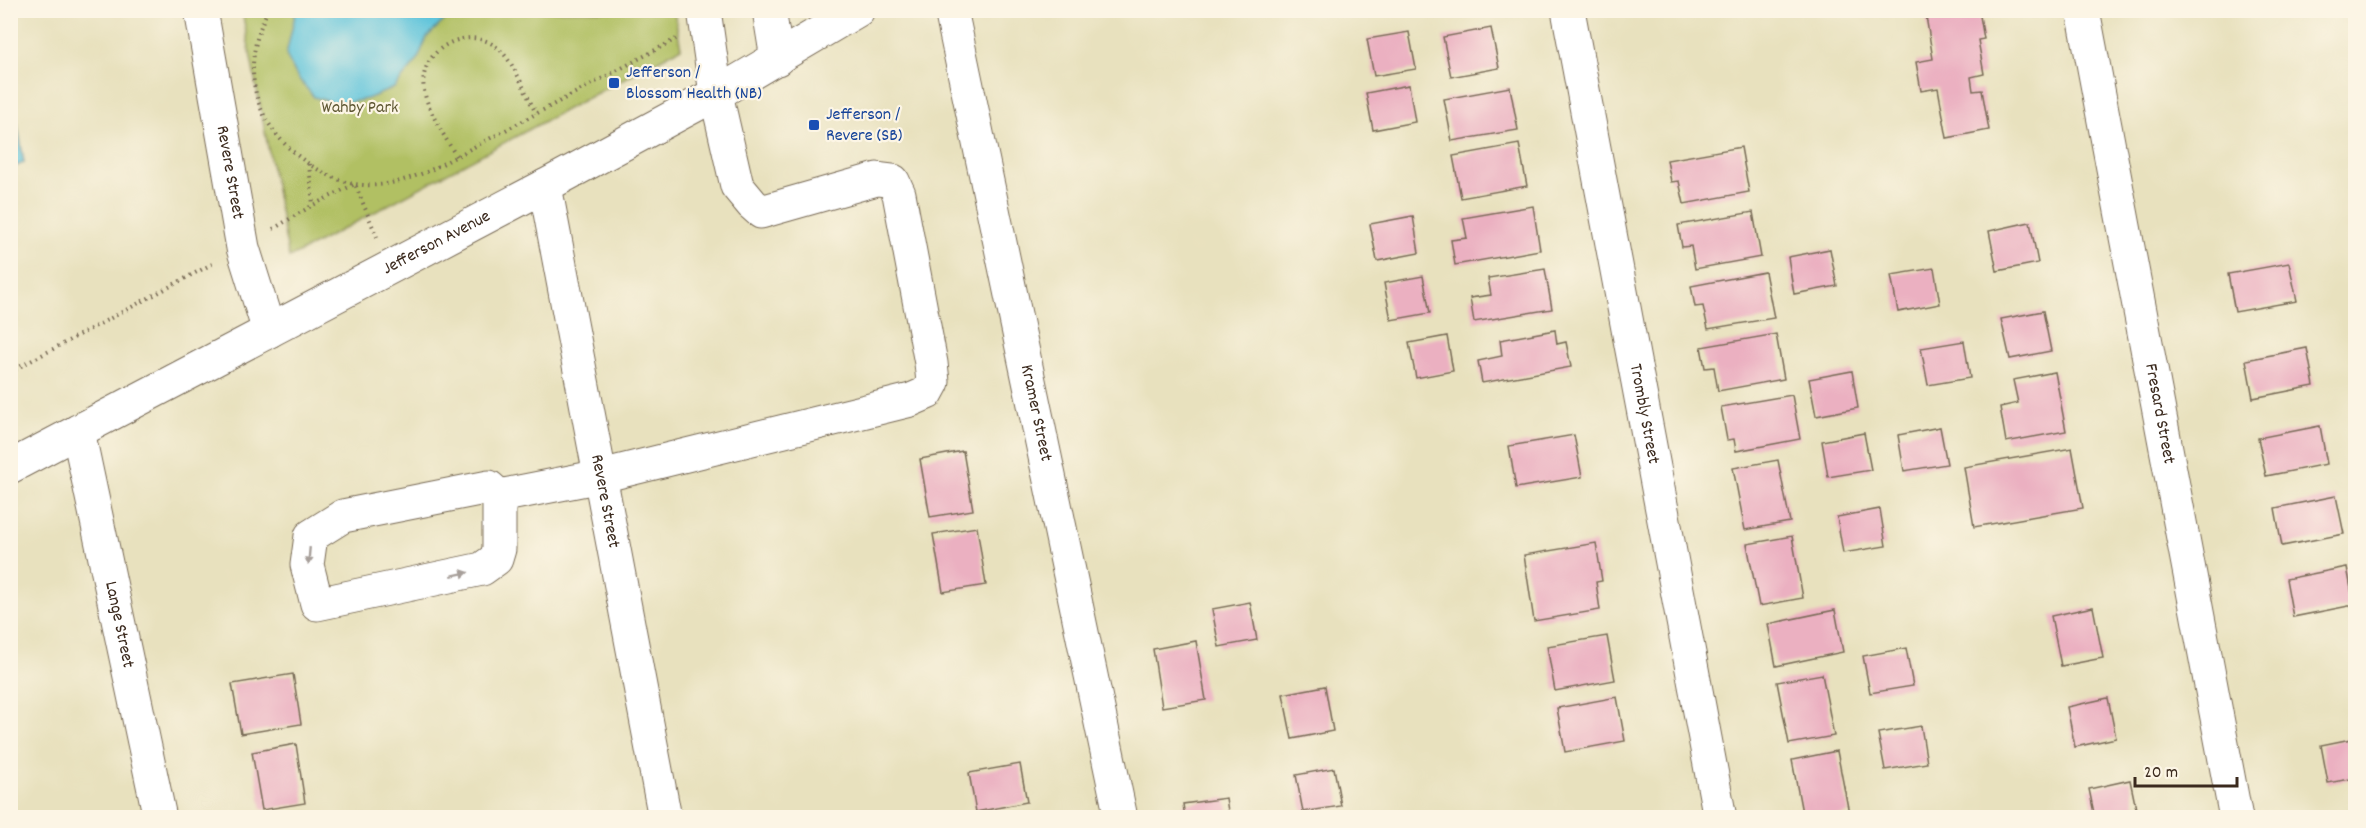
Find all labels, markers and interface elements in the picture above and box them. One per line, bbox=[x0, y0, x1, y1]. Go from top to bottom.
place label: Jefferson / Blossom Health (NB) bbox=[626, 61, 762, 107]
marker: Jefferson / Blossom Health (NB) bbox=[607, 76, 621, 90]
park label: Wahby Park bbox=[322, 96, 398, 121]
place label: Jefferson / Revere (SB) bbox=[826, 103, 902, 149]
marker: Jefferson / Revere (SB) bbox=[807, 118, 821, 132]
street label: Revere Street bbox=[209, 124, 250, 222]
street label: Jefferson Avenue bbox=[378, 204, 495, 282]
street label: Kramer Street bbox=[1013, 362, 1058, 464]
street label: Trombly Street bbox=[1622, 362, 1666, 466]
street label: Fresard Street bbox=[2138, 362, 2181, 466]
street label: Revere Street bbox=[584, 453, 626, 551]
one-way arrow bbox=[304, 547, 313, 566]
one-way arrow bbox=[451, 569, 470, 578]
street label: Lange Street bbox=[98, 579, 140, 671]
scale bar bbox=[2135, 750, 2237, 788]
text: 20 m bbox=[2144, 761, 2178, 786]

